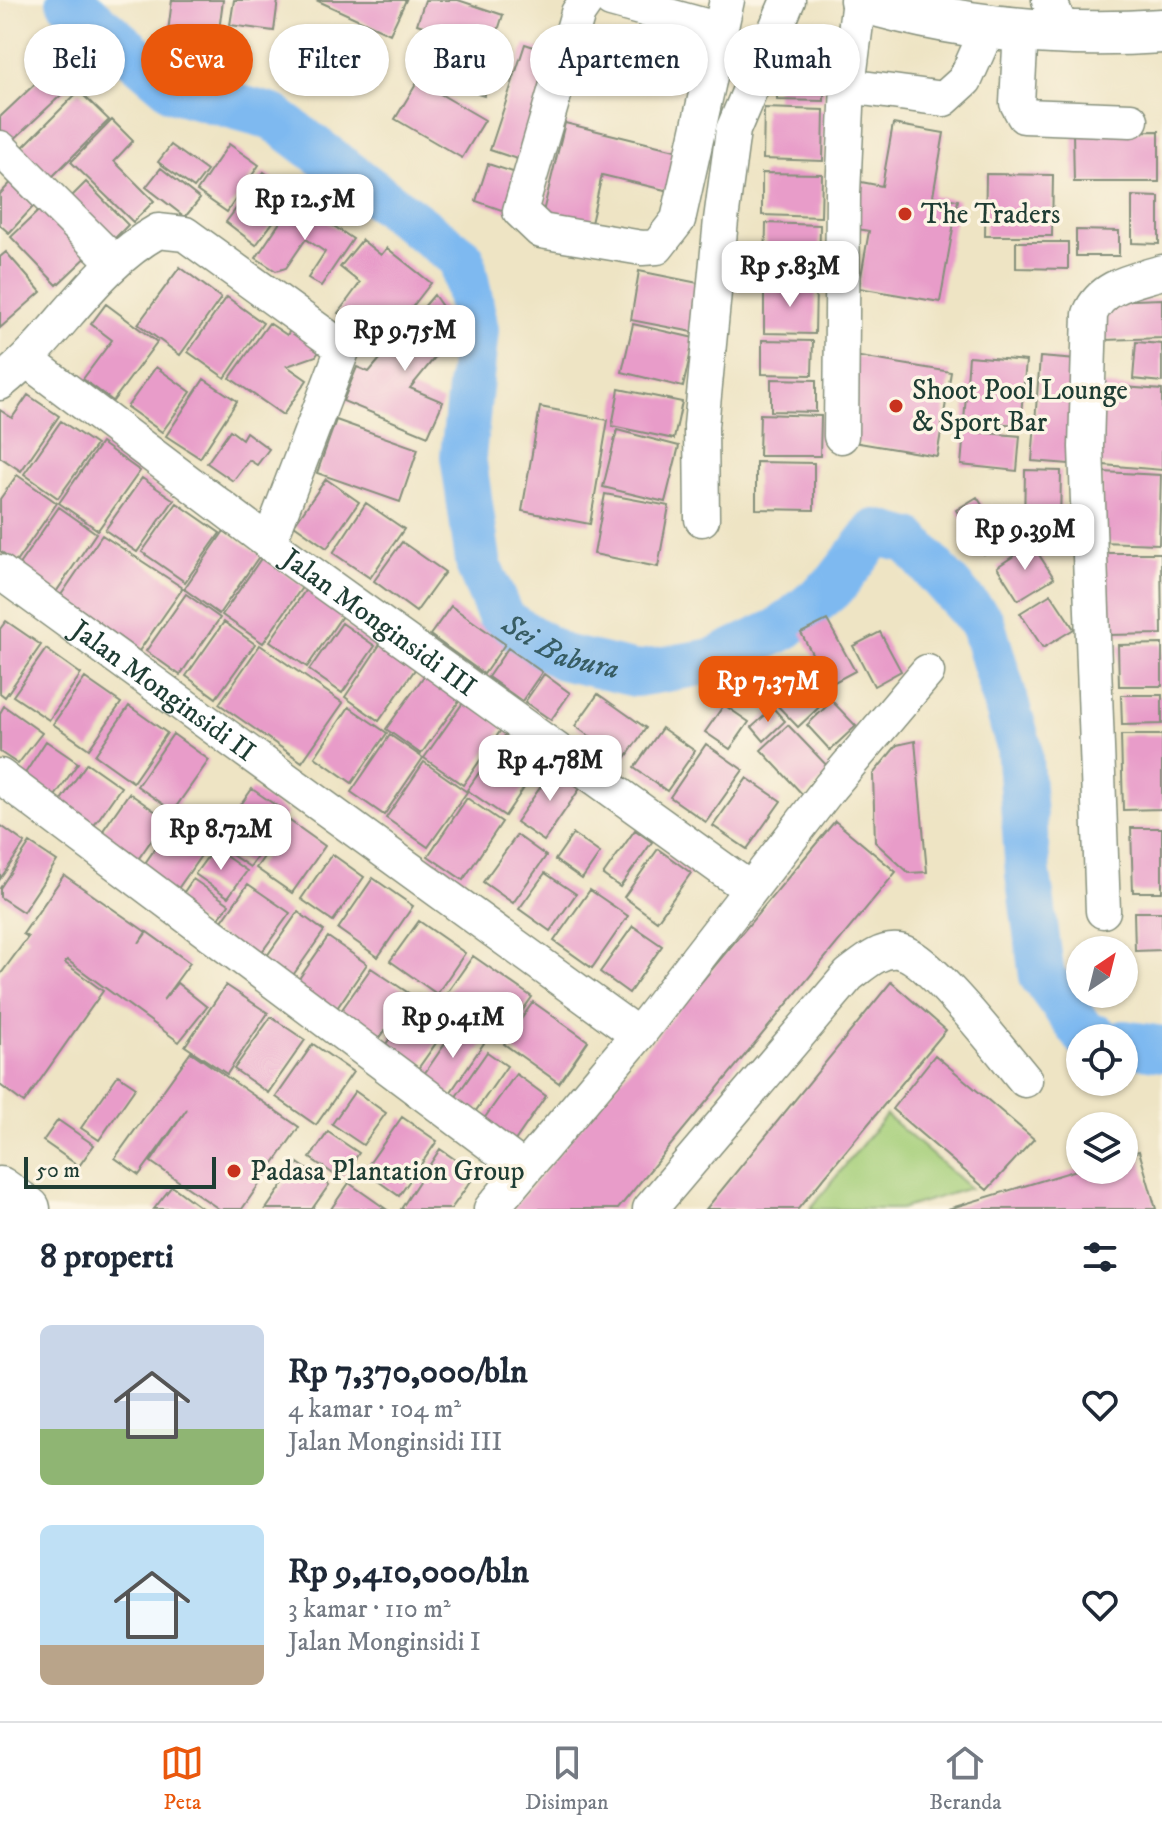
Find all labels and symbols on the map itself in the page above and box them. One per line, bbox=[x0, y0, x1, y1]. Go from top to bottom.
pin: Rp 12.5M bbox=[222, 174, 388, 242]
place label: The Traders bbox=[921, 197, 1060, 232]
marker: The Traders bbox=[896, 205, 914, 223]
pin: Rp 5.83M bbox=[707, 241, 873, 309]
pin: Rp 9.75M bbox=[322, 305, 488, 373]
place label: Shoot Pool Lounge & Sport Bar bbox=[912, 373, 1128, 440]
marker: Shoot Pool Lounge & Sport Bar bbox=[887, 397, 905, 415]
pin: Rp 9.39M bbox=[942, 504, 1108, 572]
street label: Jalan Monginsidi III bbox=[273, 539, 483, 704]
water label: Sei Babura bbox=[494, 605, 623, 688]
street label: Jalan Monginsidi II bbox=[62, 610, 263, 769]
pin: Rp 7.37M bbox=[685, 656, 851, 724]
pin: Rp 4.78M bbox=[467, 735, 633, 803]
pin: Rp 8.72M bbox=[138, 804, 304, 872]
north arrow bbox=[1066, 936, 1138, 1008]
pin: Rp 9.41M bbox=[370, 992, 536, 1060]
scale bar bbox=[24, 1153, 216, 1189]
place label: Padasa Plantation Group bbox=[250, 1154, 525, 1189]
marker: Padasa Plantation Group bbox=[225, 1162, 243, 1180]

